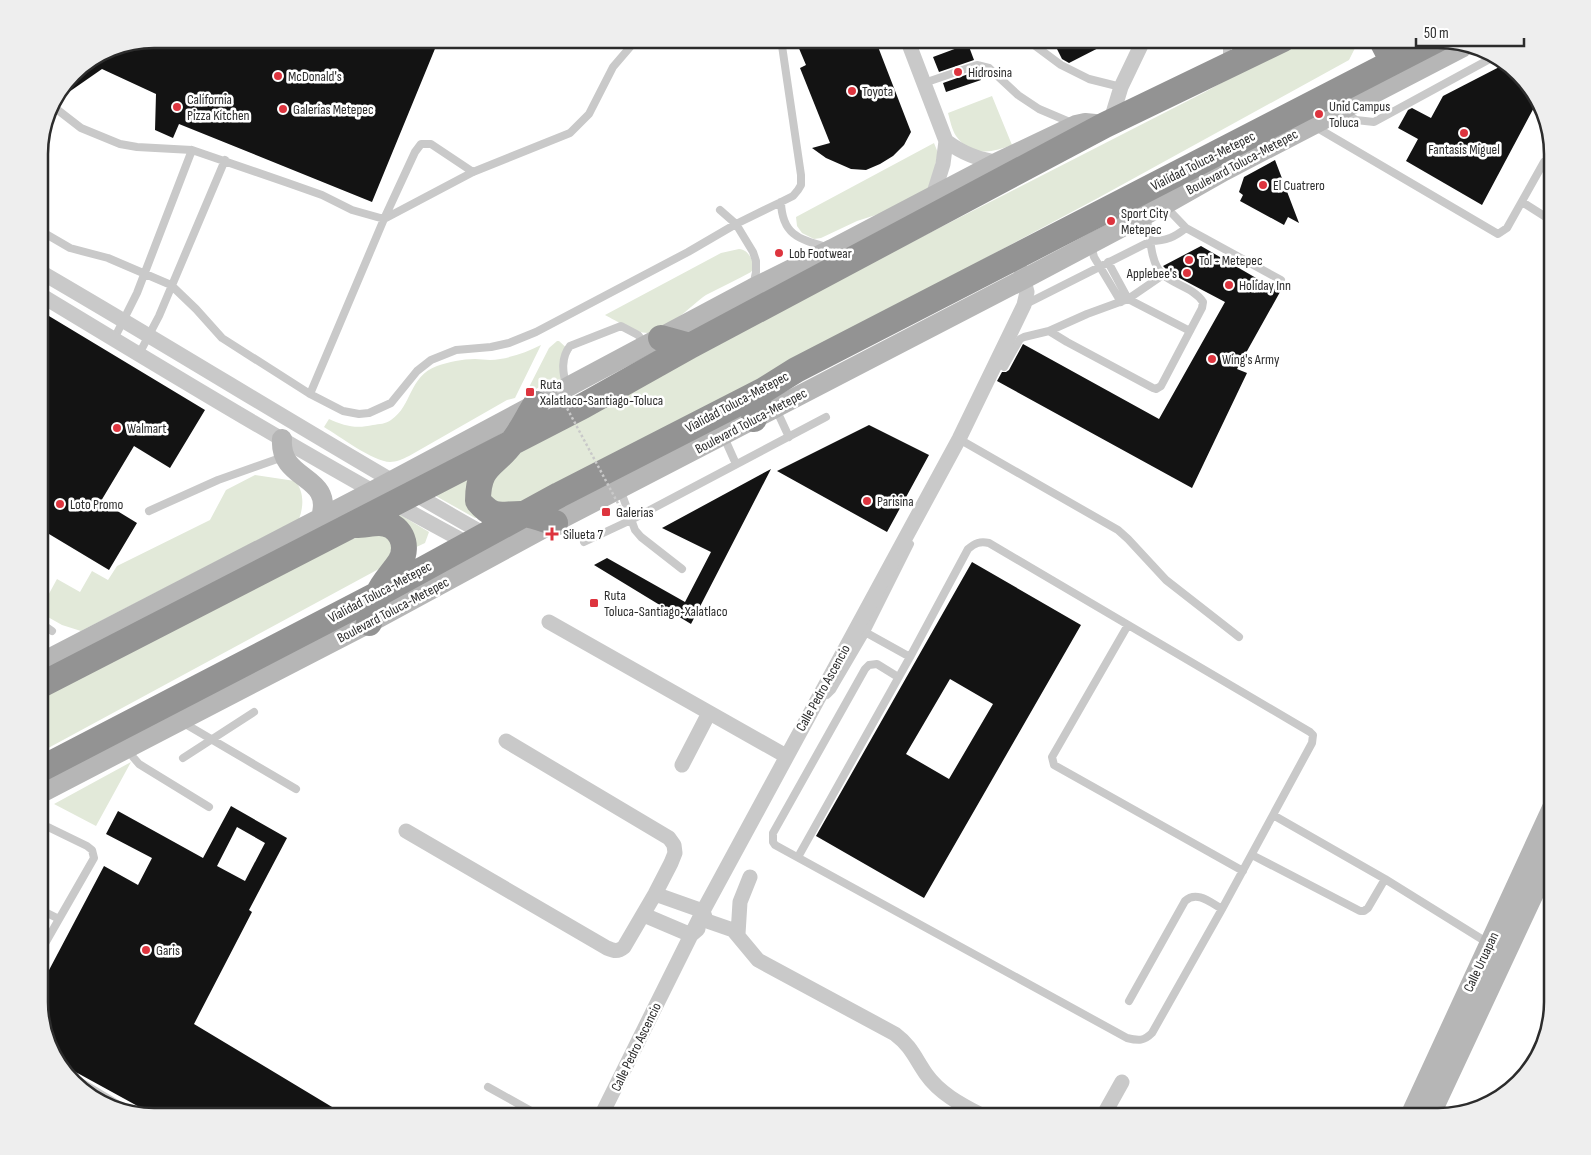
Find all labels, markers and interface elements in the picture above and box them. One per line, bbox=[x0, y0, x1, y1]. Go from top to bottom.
scale bar bbox=[1416, 15, 1524, 47]
text: 50 m bbox=[1424, 24, 1449, 43]
place label: Hidrosina bbox=[968, 64, 1012, 81]
marker: Hidrosina bbox=[952, 66, 964, 78]
place label: McDonald's bbox=[288, 68, 342, 85]
marker: McDonald's bbox=[272, 70, 284, 82]
place label: Toyota bbox=[862, 83, 893, 100]
marker: Toyota bbox=[846, 85, 858, 97]
place label: California Pizza Kitchen bbox=[187, 91, 250, 124]
place label: Unid Campus Toluca bbox=[1329, 98, 1390, 131]
marker: California Pizza Kitchen bbox=[171, 101, 183, 113]
place label: Galerías Metepec bbox=[293, 101, 374, 118]
marker: Galerías Metepec bbox=[277, 103, 289, 115]
marker: Unid Campus Toluca bbox=[1313, 108, 1325, 120]
street label: Boulevard Toluca-Metepec bbox=[1183, 125, 1301, 199]
street label: Vialidad Toluca-Metepec bbox=[1148, 127, 1258, 195]
marker: Fantasis Miguel bbox=[1458, 127, 1470, 139]
place label: Fantasis Miguel bbox=[1428, 141, 1500, 158]
place label: El Cuatrero bbox=[1273, 177, 1325, 194]
marker: El Cuatrero bbox=[1257, 179, 1269, 191]
place label: Sport City Metepec bbox=[1121, 205, 1169, 238]
marker: Sport City Metepec bbox=[1105, 215, 1117, 227]
place label: Lob Footwear bbox=[789, 245, 852, 262]
marker: Lob Footwear bbox=[773, 247, 785, 259]
place label: Tol - Metepec bbox=[1199, 252, 1263, 269]
marker: Tol - Metepec bbox=[1183, 254, 1195, 266]
place label: Applebee's bbox=[1126, 265, 1177, 282]
marker: Applebee's bbox=[1181, 267, 1193, 279]
place label: Holiday Inn bbox=[1239, 277, 1291, 294]
marker: Holiday Inn bbox=[1223, 279, 1235, 291]
place label: Wing's Army bbox=[1222, 351, 1280, 368]
marker: Wing's Army bbox=[1206, 353, 1218, 365]
street label: Vialidad Toluca-Metepec bbox=[682, 368, 792, 436]
place label: Ruta Xalatlaco-Santiago-Toluca bbox=[539, 376, 663, 409]
street label: Boulevard Toluca-Metepec bbox=[692, 384, 810, 458]
marker: Ruta Xalatlaco-Santiago-Toluca bbox=[524, 386, 536, 398]
place label: Walmart bbox=[127, 420, 167, 437]
marker: Walmart bbox=[111, 422, 123, 434]
place label: Parisina bbox=[877, 493, 914, 510]
marker: Parisina bbox=[861, 495, 873, 507]
place label: Loto Promo bbox=[70, 496, 124, 513]
marker: Loto Promo bbox=[54, 498, 66, 510]
place label: Galerias bbox=[616, 504, 654, 521]
marker: Galerias bbox=[600, 506, 612, 518]
place label: Silueta 7 bbox=[563, 526, 603, 543]
marker: Silueta 7 bbox=[545, 527, 559, 541]
street label: Vialidad Toluca-Metepec bbox=[325, 558, 435, 626]
street label: Boulevard Toluca-Metepec bbox=[334, 573, 452, 647]
place label: Ruta Toluca-Santiago-Xalatlaco bbox=[604, 587, 728, 620]
marker: Ruta Toluca-Santiago-Xalatlaco bbox=[588, 597, 600, 609]
street label: Calle Pedro Ascencio bbox=[792, 642, 854, 734]
street label: Calle Uruapan bbox=[1460, 929, 1502, 995]
place label: Garis bbox=[156, 942, 180, 959]
marker: Garis bbox=[140, 944, 152, 956]
street label: Calle Pedro Ascencio bbox=[607, 1000, 665, 1094]

